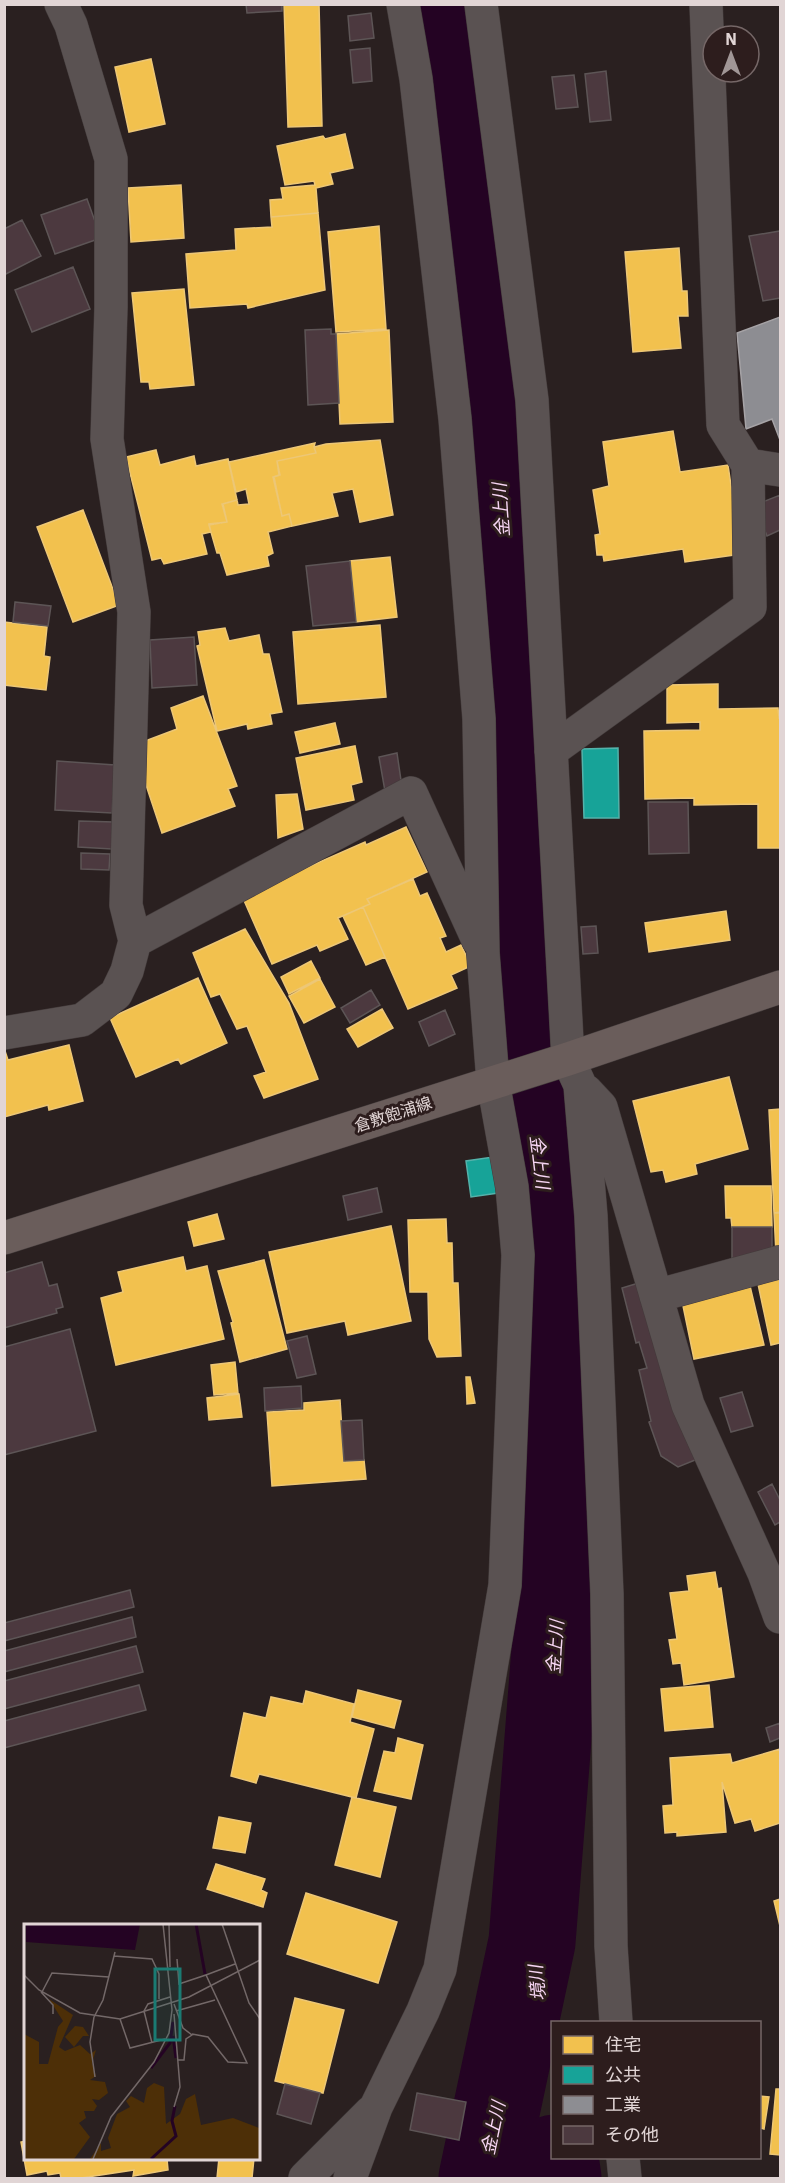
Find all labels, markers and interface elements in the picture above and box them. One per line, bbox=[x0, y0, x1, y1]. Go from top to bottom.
north arrow bbox=[701, 24, 761, 84]
text: N bbox=[725, 29, 737, 49]
water label: 金上川 bbox=[488, 480, 514, 538]
street label: 倉敷飽浦線 bbox=[352, 1092, 434, 1136]
water label: 金上川 bbox=[525, 1134, 555, 1192]
water label: 金上川 bbox=[542, 1617, 568, 1675]
inset map bbox=[24, 1924, 260, 2159]
water label: 境川 bbox=[523, 1962, 550, 2002]
legend bbox=[551, 2021, 761, 2159]
text: 住宅 bbox=[605, 2033, 641, 2056]
text: 公共 bbox=[605, 2063, 641, 2086]
text: 工業 bbox=[605, 2093, 641, 2116]
water label: 金上川 bbox=[476, 2097, 510, 2157]
text: その他 bbox=[605, 2123, 659, 2146]

